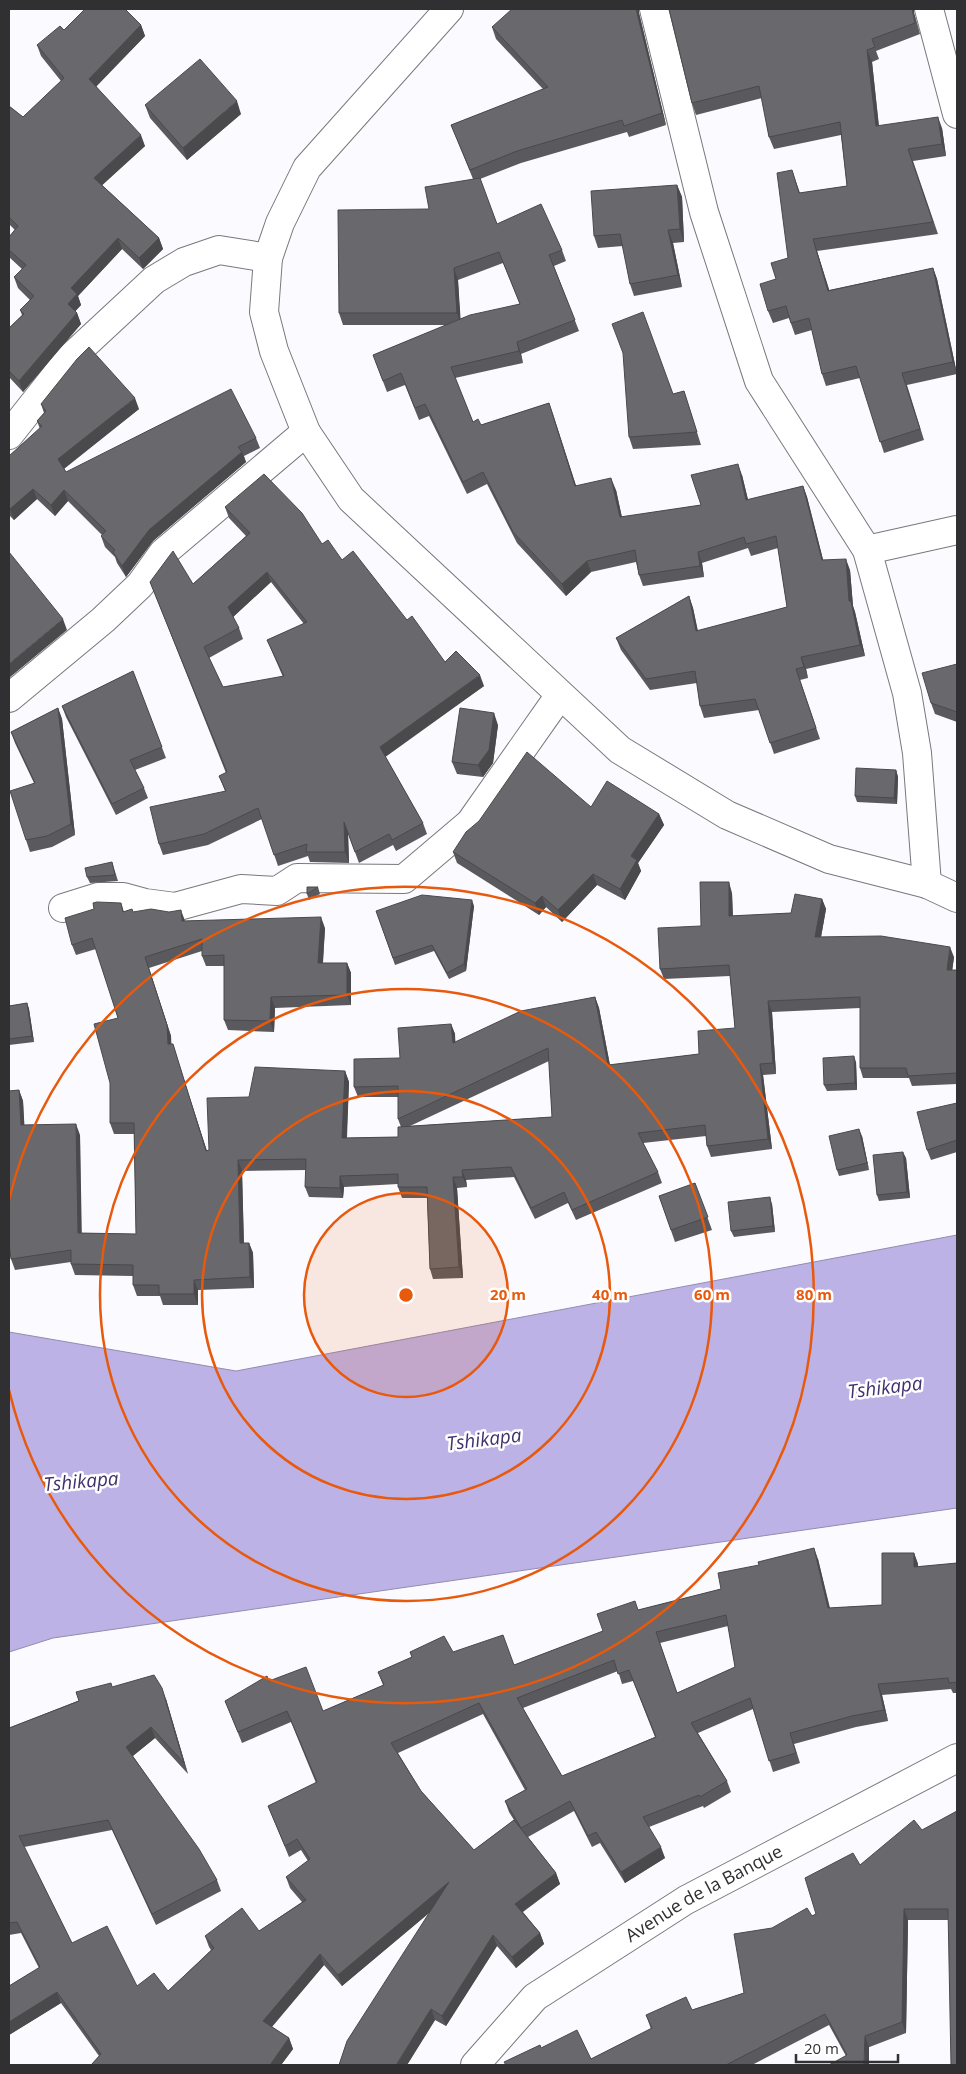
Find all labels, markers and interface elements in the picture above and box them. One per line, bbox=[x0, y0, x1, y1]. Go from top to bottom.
text: 20 m bbox=[490, 1284, 526, 1304]
text: 40 m bbox=[592, 1284, 628, 1304]
text: 60 m bbox=[694, 1284, 730, 1304]
text: 80 m bbox=[796, 1284, 832, 1304]
centre of rings bbox=[397, 1286, 415, 1304]
water label: Tshikapa bbox=[846, 1369, 924, 1404]
water label: Tshikapa bbox=[445, 1421, 523, 1456]
water label: Tshikapa bbox=[42, 1465, 120, 1497]
street label: Avenue de la Banque bbox=[620, 1839, 786, 1947]
scale bar bbox=[796, 2032, 898, 2064]
text: 20 m bbox=[804, 2038, 839, 2058]

